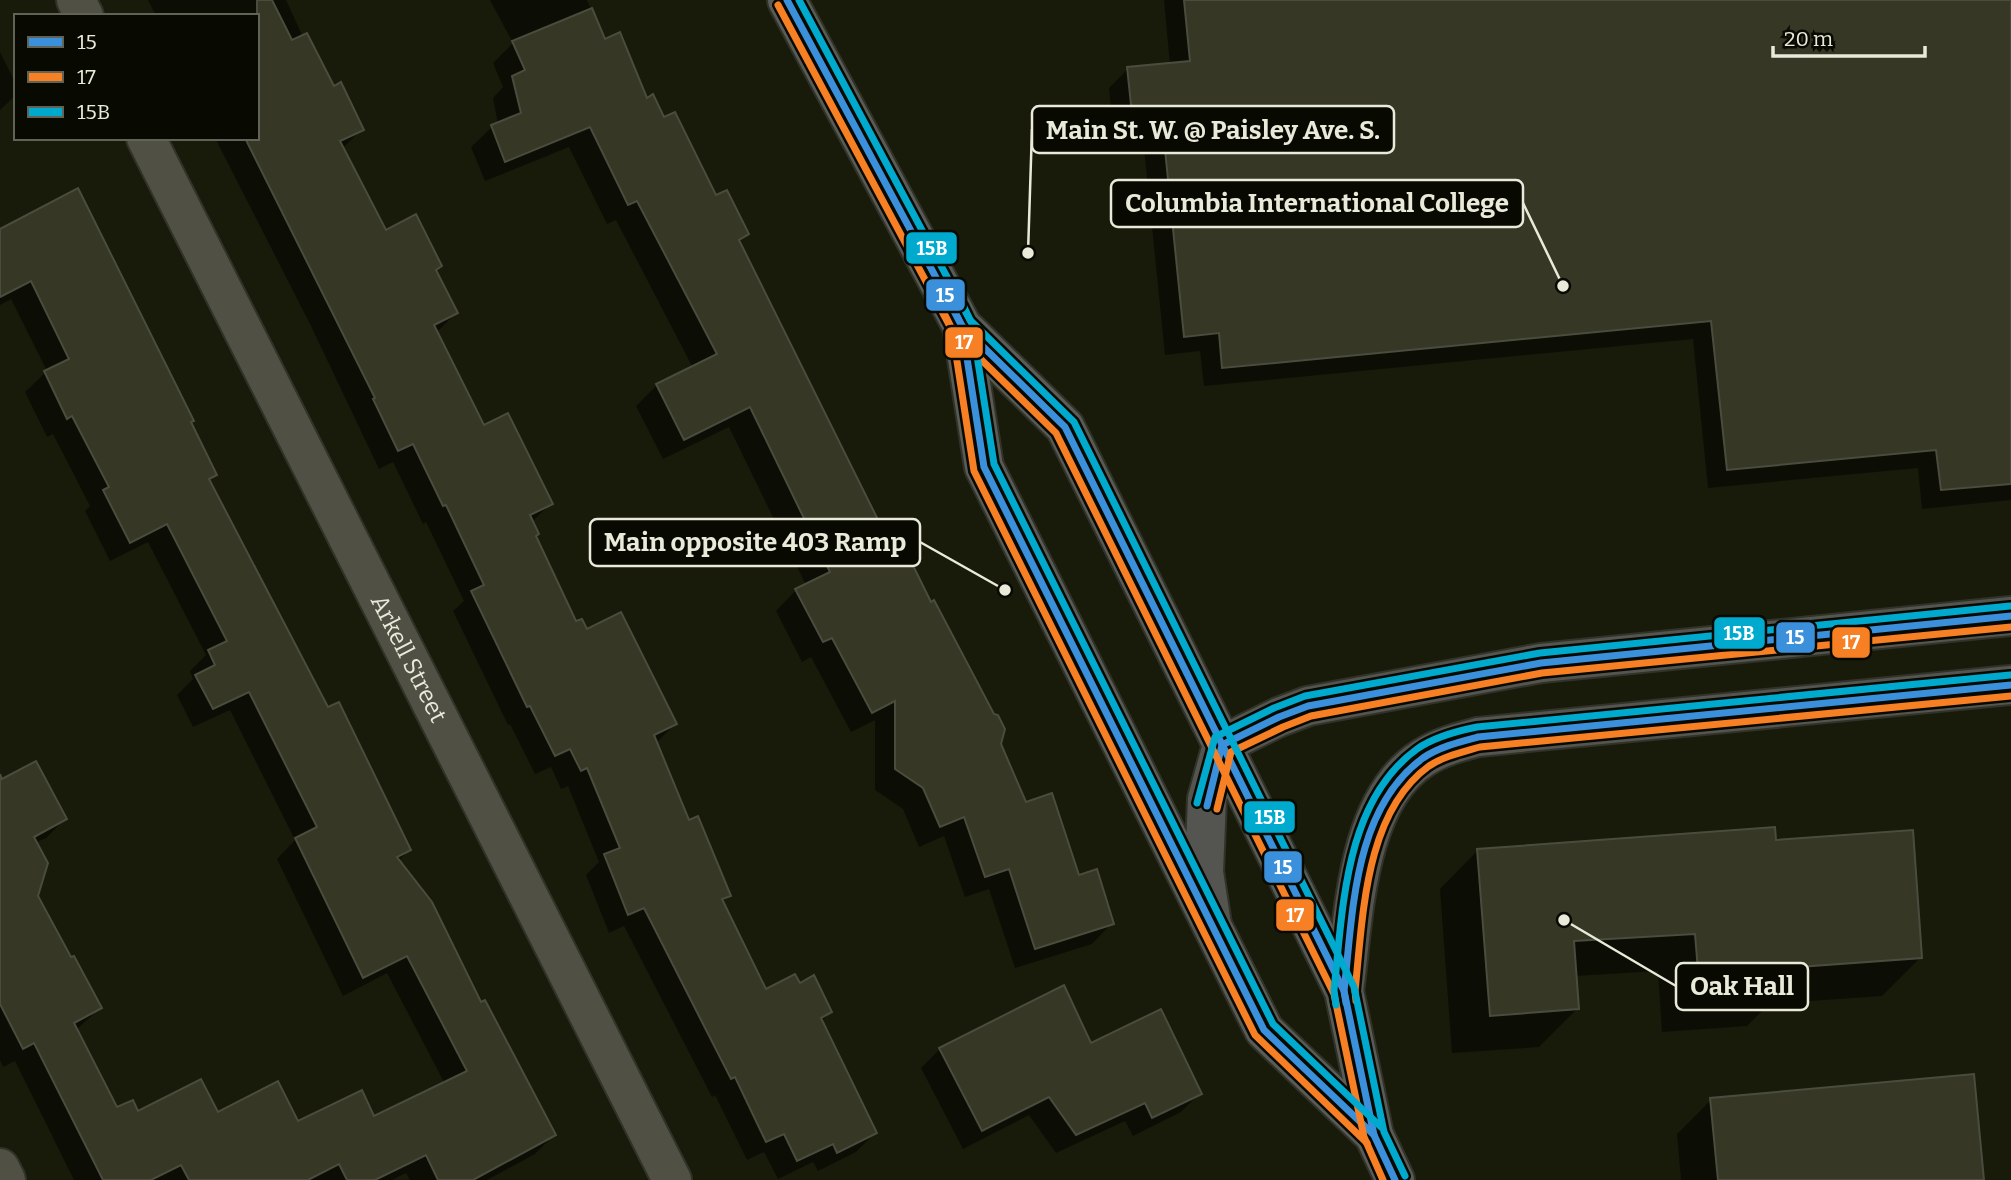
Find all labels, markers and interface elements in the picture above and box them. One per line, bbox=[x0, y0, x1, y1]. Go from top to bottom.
legend bbox=[14, 14, 259, 140]
scale bar bbox=[1773, 14, 1925, 58]
text: 20 m bbox=[1784, 26, 1833, 52]
text: 15 bbox=[77, 29, 97, 55]
text: 17 bbox=[77, 64, 96, 90]
text: 15B bbox=[77, 99, 110, 125]
callout: Main St. W. @ Paisley Ave. S. bbox=[1032, 106, 1394, 153]
text: Main St. W. @ Paisley Ave. S. bbox=[1046, 115, 1380, 146]
callout: Columbia International College bbox=[1111, 180, 1523, 227]
text: Columbia International College bbox=[1125, 188, 1509, 219]
line badge: 15B bbox=[905, 231, 958, 265]
text: 15B bbox=[917, 237, 947, 260]
line badge: 15 bbox=[925, 278, 966, 312]
text: 15 bbox=[936, 284, 954, 307]
line badge: 17 bbox=[944, 326, 984, 359]
text: 17 bbox=[955, 331, 973, 354]
callout: Main opposite 403 Ramp bbox=[590, 519, 920, 566]
text: Main opposite 403 Ramp bbox=[604, 527, 906, 558]
street label: Arkell Street bbox=[365, 590, 453, 727]
line badge: 15B bbox=[1713, 616, 1766, 650]
line badge: 15 bbox=[1775, 621, 1816, 654]
text: 15B bbox=[1724, 622, 1754, 645]
text: 15 bbox=[1786, 626, 1804, 649]
line badge: 17 bbox=[1831, 626, 1871, 659]
text: 17 bbox=[1842, 631, 1860, 654]
line badge: 15B bbox=[1243, 800, 1296, 834]
text: 15B bbox=[1255, 806, 1285, 829]
line badge: 15 bbox=[1263, 850, 1303, 884]
text: 15 bbox=[1274, 856, 1292, 879]
line badge: 17 bbox=[1275, 898, 1315, 932]
text: 17 bbox=[1286, 904, 1304, 927]
callout: Oak Hall bbox=[1676, 963, 1808, 1010]
text: Oak Hall bbox=[1690, 971, 1794, 1002]

